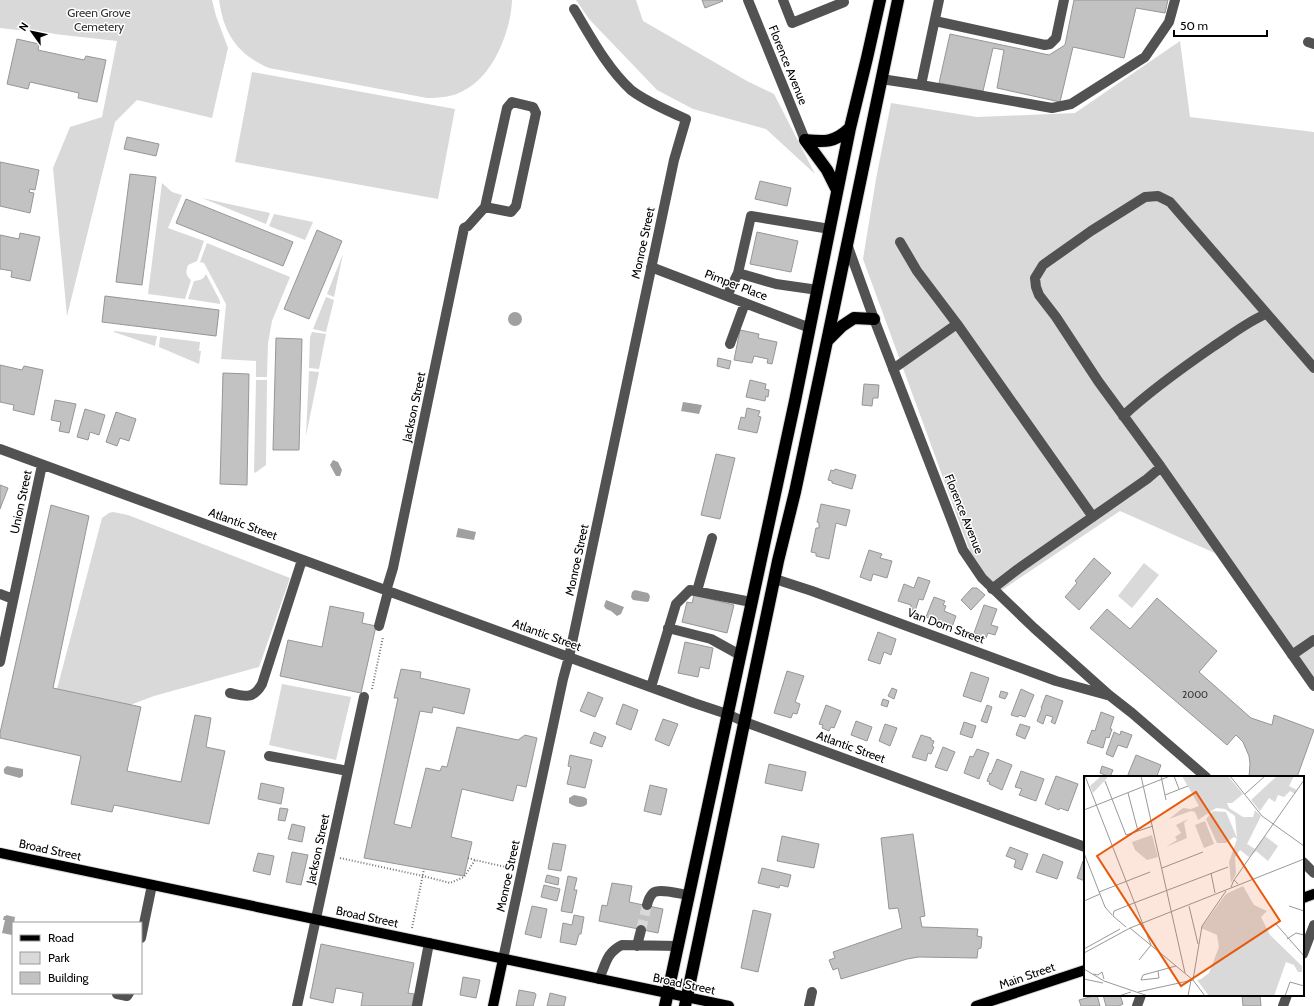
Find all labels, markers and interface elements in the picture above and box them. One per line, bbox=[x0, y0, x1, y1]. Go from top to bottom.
park label: Green Grove Cemetery bbox=[67, 5, 131, 34]
north arrow bbox=[12, 12, 52, 52]
scale bar bbox=[1174, 12, 1267, 38]
text: 50 m bbox=[1180, 18, 1208, 33]
text: N bbox=[16, 19, 32, 34]
street label: Florence Avenue bbox=[766, 23, 811, 107]
street label: Monroe Street bbox=[628, 206, 657, 280]
street label: Pimper Place bbox=[703, 266, 770, 303]
street label: Jackson Street bbox=[399, 370, 428, 444]
street label: Union Street bbox=[6, 469, 35, 535]
street label: Florence Avenue bbox=[942, 472, 987, 556]
street label: Atlantic Street bbox=[207, 504, 280, 543]
street label: Monroe Street bbox=[562, 523, 591, 597]
street label: Van Dorn Street bbox=[905, 605, 987, 646]
street label: Atlantic Street bbox=[511, 615, 584, 654]
house number: 2000 bbox=[1182, 688, 1208, 701]
street label: Atlantic Street bbox=[815, 727, 888, 766]
inset map bbox=[1084, 776, 1304, 996]
street label: Jackson Street bbox=[303, 812, 332, 886]
street label: Broad Street bbox=[18, 836, 83, 863]
street label: Monroe Street bbox=[493, 839, 522, 913]
street label: Broad Street bbox=[335, 903, 400, 930]
legend bbox=[12, 922, 142, 994]
text: Road bbox=[48, 930, 74, 945]
text: Park bbox=[48, 950, 70, 965]
street label: Main Street bbox=[997, 959, 1057, 992]
text: Building bbox=[48, 970, 90, 985]
street label: Broad Street bbox=[652, 970, 717, 997]

